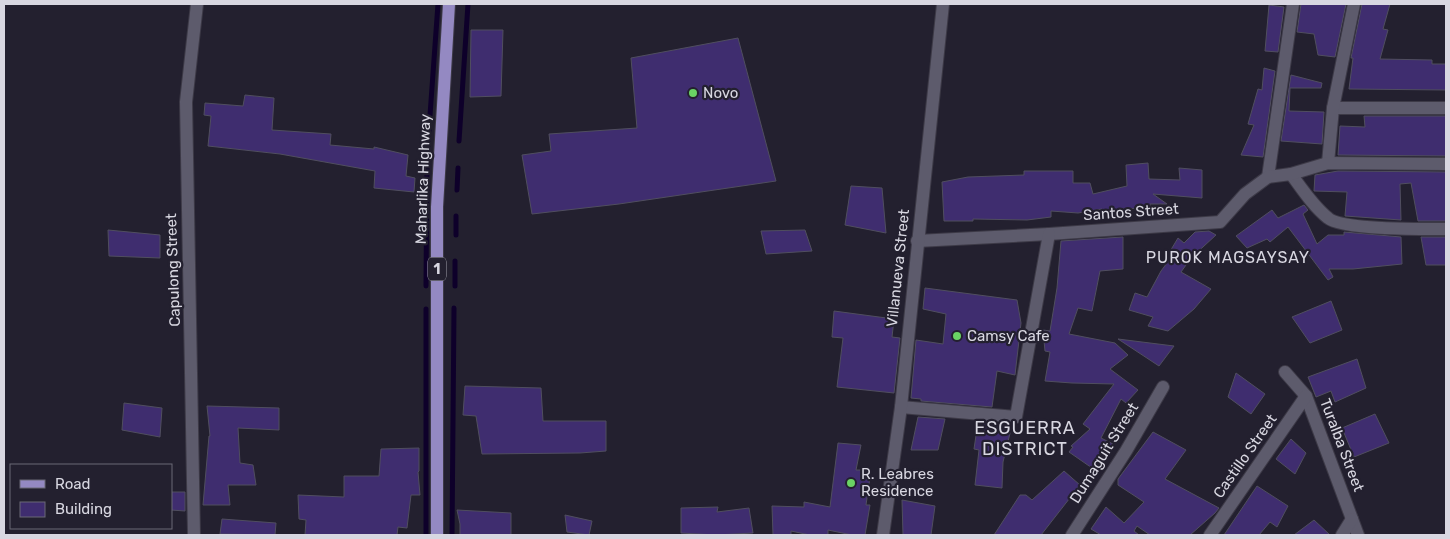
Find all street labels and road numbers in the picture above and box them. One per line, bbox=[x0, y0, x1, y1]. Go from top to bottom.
street label: Maharlika Highway bbox=[412, 113, 434, 245]
street label: Santos Street bbox=[1083, 200, 1180, 224]
street label: Villanueva Street bbox=[883, 208, 913, 328]
street label: Capulong Street bbox=[162, 213, 184, 327]
road number: 1 bbox=[428, 258, 446, 280]
street label: Turalba Street bbox=[1316, 396, 1368, 494]
street label: Dumaguit Street bbox=[1066, 399, 1142, 507]
street label: Castillo Street bbox=[1209, 410, 1281, 501]

